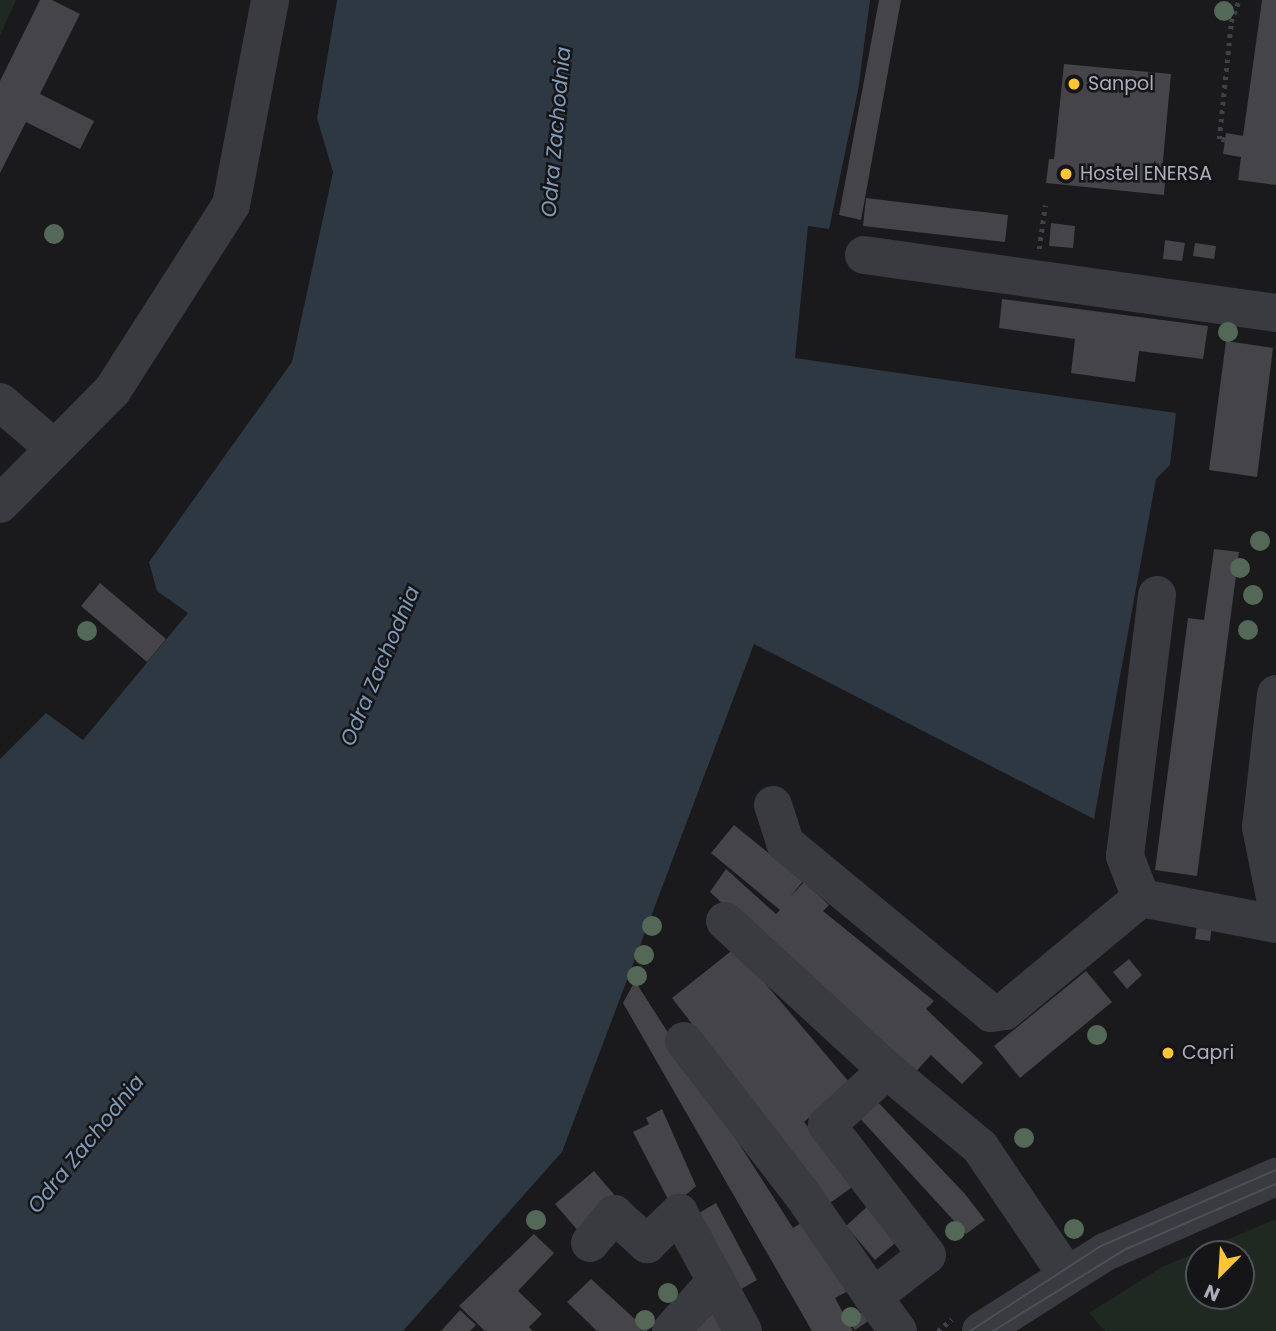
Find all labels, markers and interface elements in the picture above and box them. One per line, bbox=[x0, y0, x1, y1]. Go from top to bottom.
water label: Odra Zachodnia bbox=[536, 46, 576, 218]
place label: Sanpol bbox=[1088, 73, 1154, 95]
marker: Sanpol bbox=[1066, 76, 1082, 92]
place label: Hostel ENERSA bbox=[1080, 163, 1212, 185]
marker: Hostel ENERSA bbox=[1058, 166, 1074, 182]
water label: Odra Zachodnia bbox=[335, 582, 425, 750]
place label: Capri bbox=[1182, 1042, 1234, 1064]
marker: Capri bbox=[1160, 1045, 1176, 1061]
water label: Odra Zachodnia bbox=[22, 1070, 150, 1218]
north arrow bbox=[1185, 1240, 1255, 1310]
text: N bbox=[1200, 1278, 1224, 1308]

